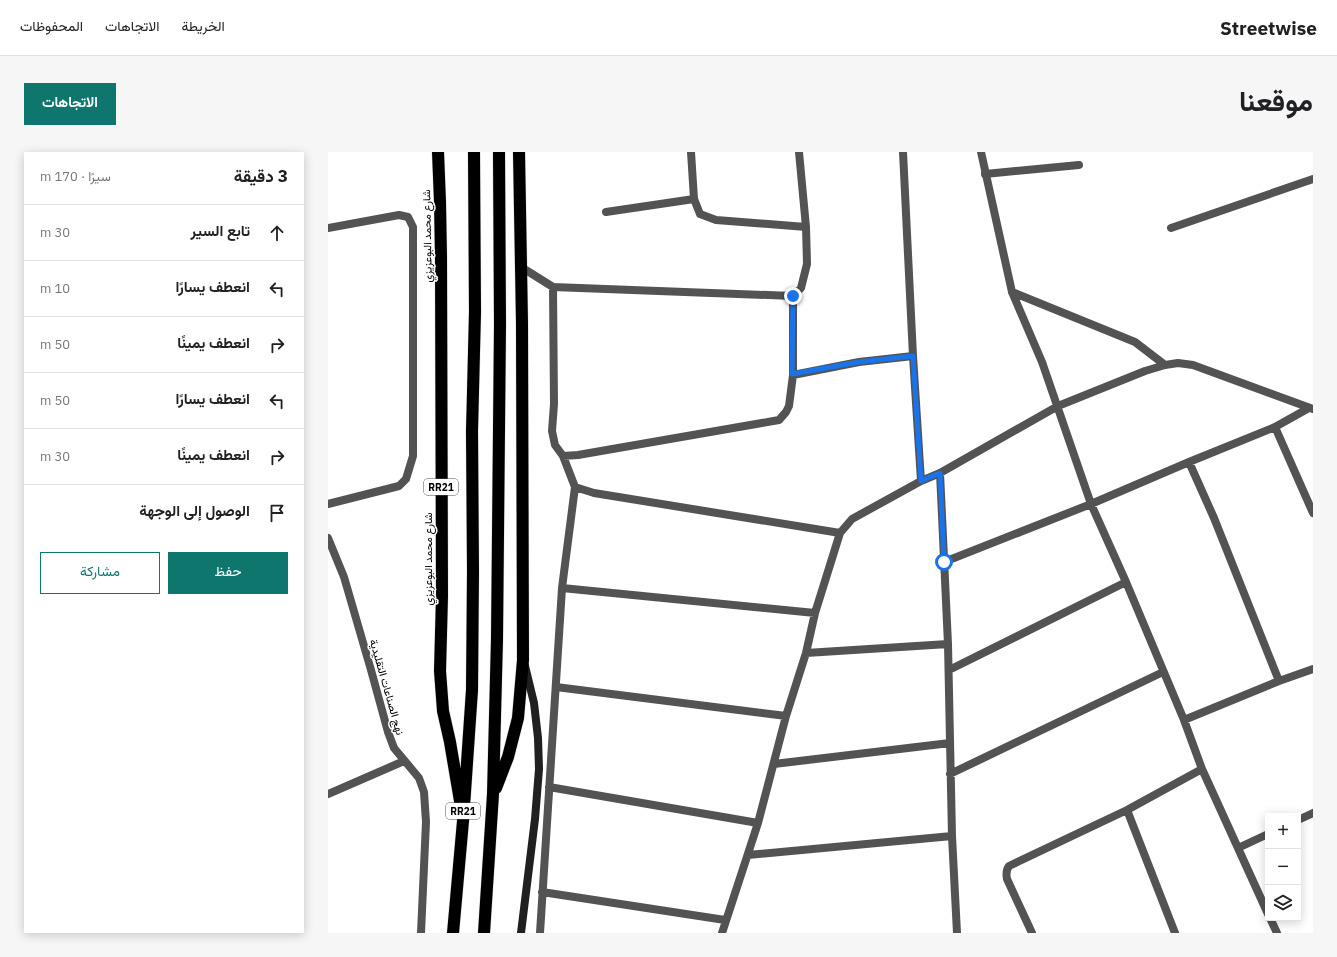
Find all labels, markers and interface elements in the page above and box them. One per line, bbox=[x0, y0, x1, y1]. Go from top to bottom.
text: Streetwise bbox=[1220, 16, 1317, 40]
text: المحفوظات bbox=[20, 17, 83, 35]
text: الاتجاهات bbox=[105, 17, 159, 35]
text: الخريطة bbox=[181, 17, 225, 35]
text: موقعنا bbox=[1239, 82, 1313, 119]
button: الاتجاهات bbox=[24, 83, 116, 125]
text: 3 دقيقة bbox=[234, 165, 288, 187]
text: سيرًا · 170 m bbox=[40, 168, 111, 185]
street label: شارع محمد البوعزيزي bbox=[419, 189, 438, 283]
text: تابع السير bbox=[191, 221, 250, 240]
icon: ahead bbox=[266, 222, 288, 244]
text: 30 m bbox=[40, 224, 70, 241]
text: انعطف يسارًا bbox=[175, 277, 250, 296]
icon: left bbox=[266, 278, 288, 300]
text: 10 m bbox=[40, 280, 70, 297]
route end bbox=[784, 287, 802, 305]
text: انعطف يمينًا bbox=[177, 333, 250, 352]
icon: right bbox=[266, 334, 288, 356]
text: 50 m bbox=[40, 336, 70, 353]
text: انعطف يسارًا bbox=[175, 389, 250, 408]
icon: left bbox=[266, 390, 288, 412]
text: 50 m bbox=[40, 392, 70, 409]
text: انعطف يمينًا bbox=[177, 445, 250, 464]
icon: right bbox=[266, 446, 288, 468]
text: 30 m bbox=[40, 448, 70, 465]
road number: RR21 bbox=[424, 479, 458, 495]
text: الوصول إلى الوجهة bbox=[139, 501, 250, 520]
icon: arrive bbox=[266, 502, 288, 524]
street label: شارع محمد البوعزيزي bbox=[421, 512, 438, 606]
button: مشاركة bbox=[40, 552, 160, 594]
button: حفظ bbox=[168, 552, 288, 594]
route start bbox=[935, 553, 953, 571]
street label: نهج الصناعات التقليدية bbox=[366, 637, 407, 737]
road number: RR21 bbox=[446, 803, 480, 819]
map controls bbox=[1265, 813, 1301, 921]
button: + bbox=[1265, 813, 1301, 849]
button: − bbox=[1265, 849, 1301, 885]
button: layers bbox=[1265, 885, 1301, 921]

